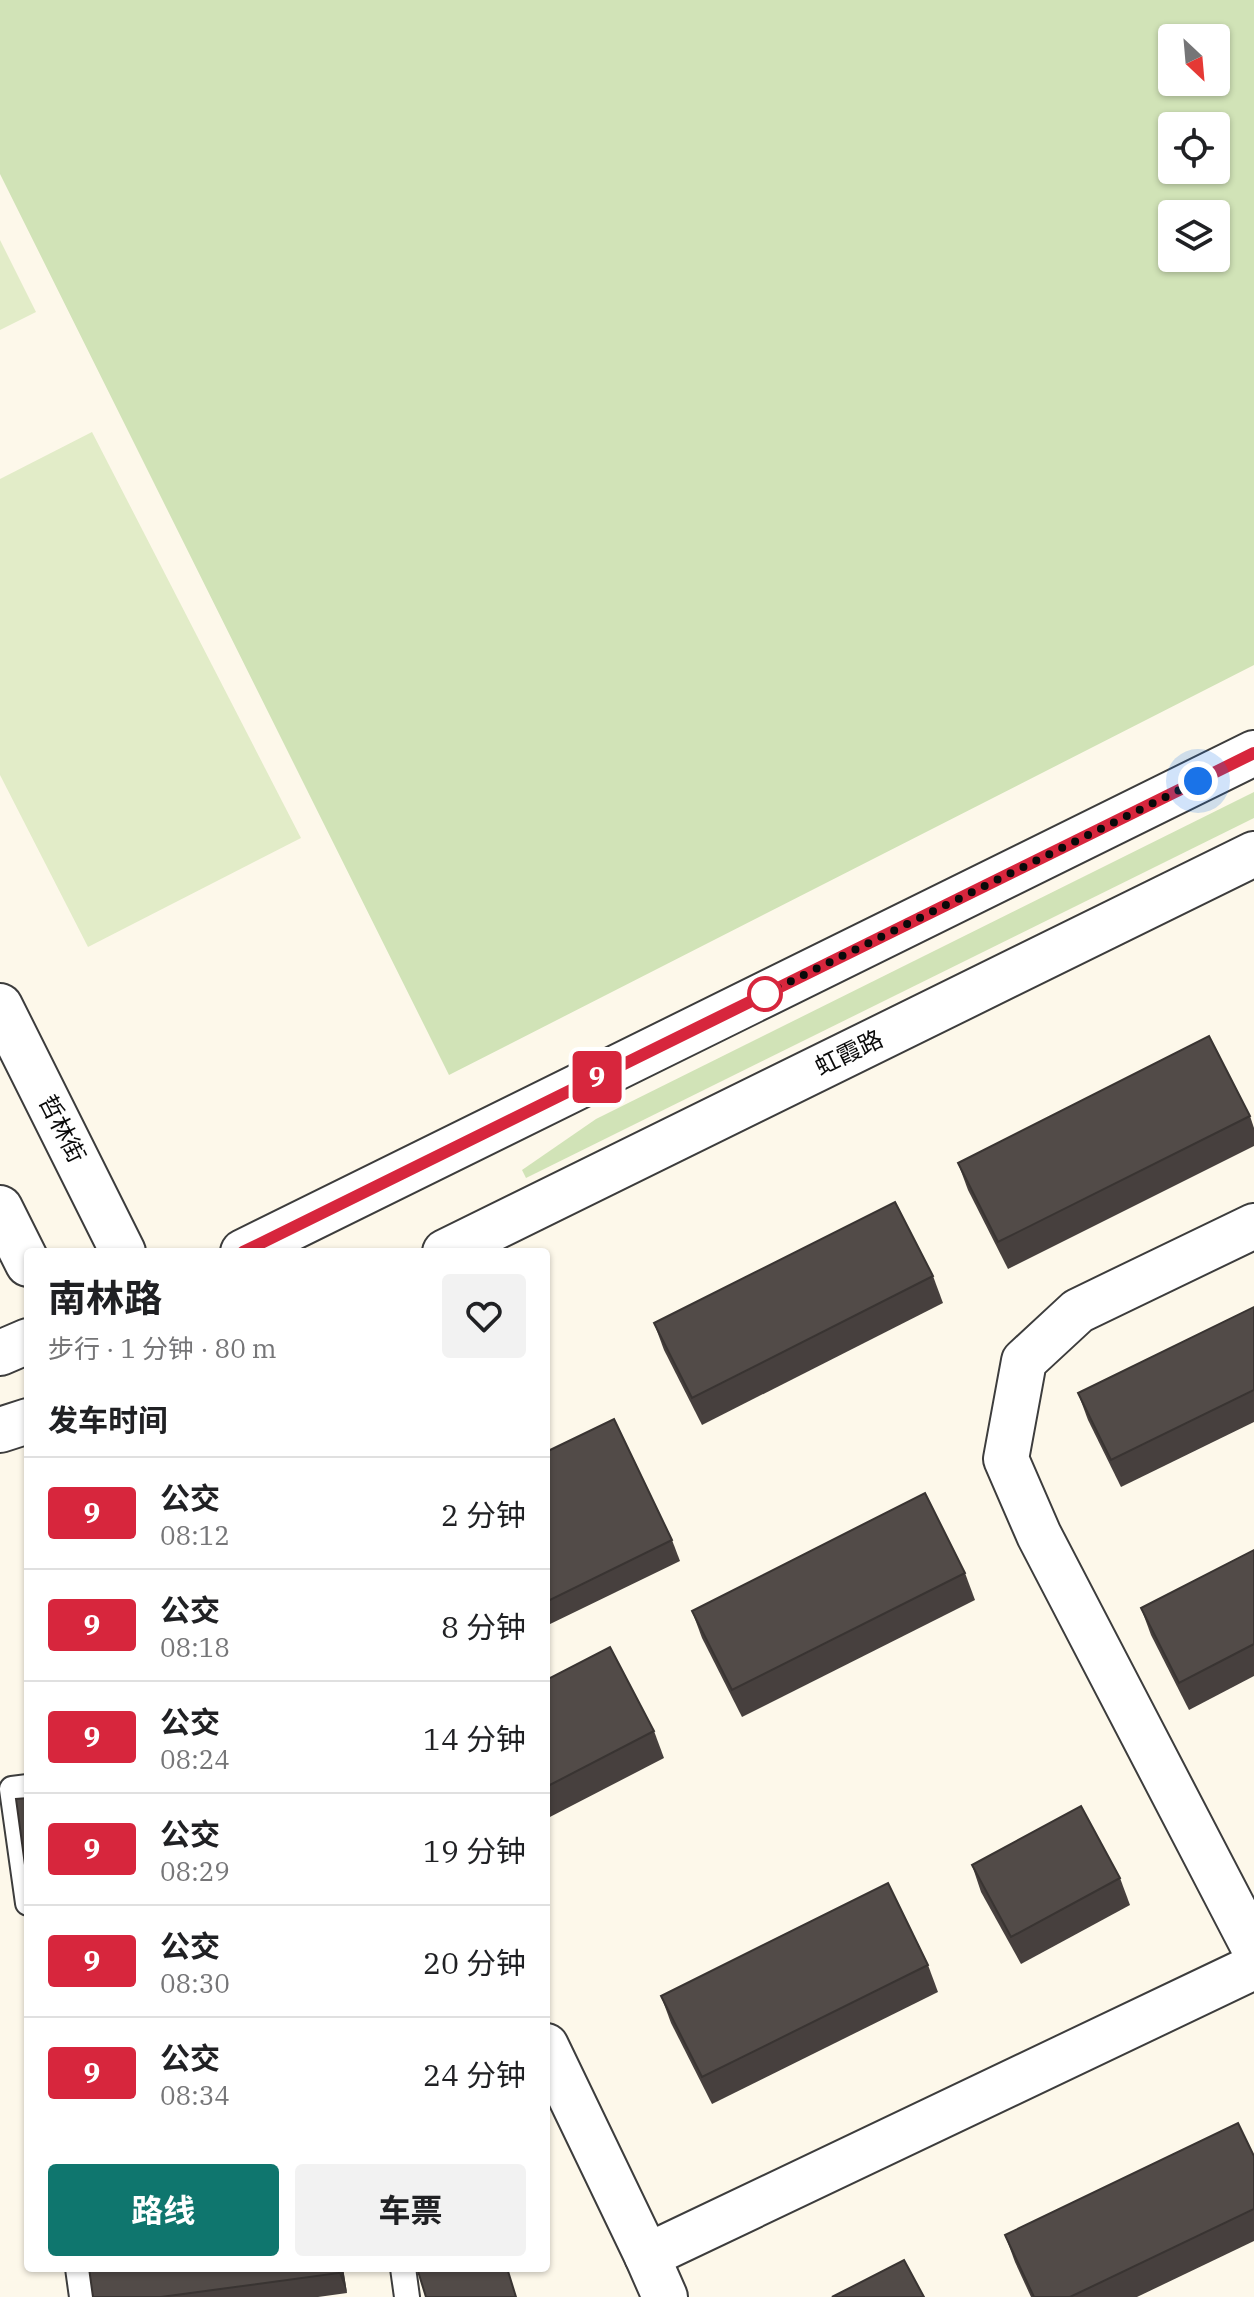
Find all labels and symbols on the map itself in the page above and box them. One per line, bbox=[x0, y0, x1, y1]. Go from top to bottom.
north arrow bbox=[1158, 24, 1230, 96]
your location bbox=[1178, 761, 1218, 801]
unlabelled marker bbox=[748, 977, 782, 1011]
street label: 虹霞路 bbox=[809, 1022, 888, 1082]
line badge: 9 bbox=[571, 1051, 623, 1103]
street label: 哲林街 bbox=[32, 1089, 93, 1168]

